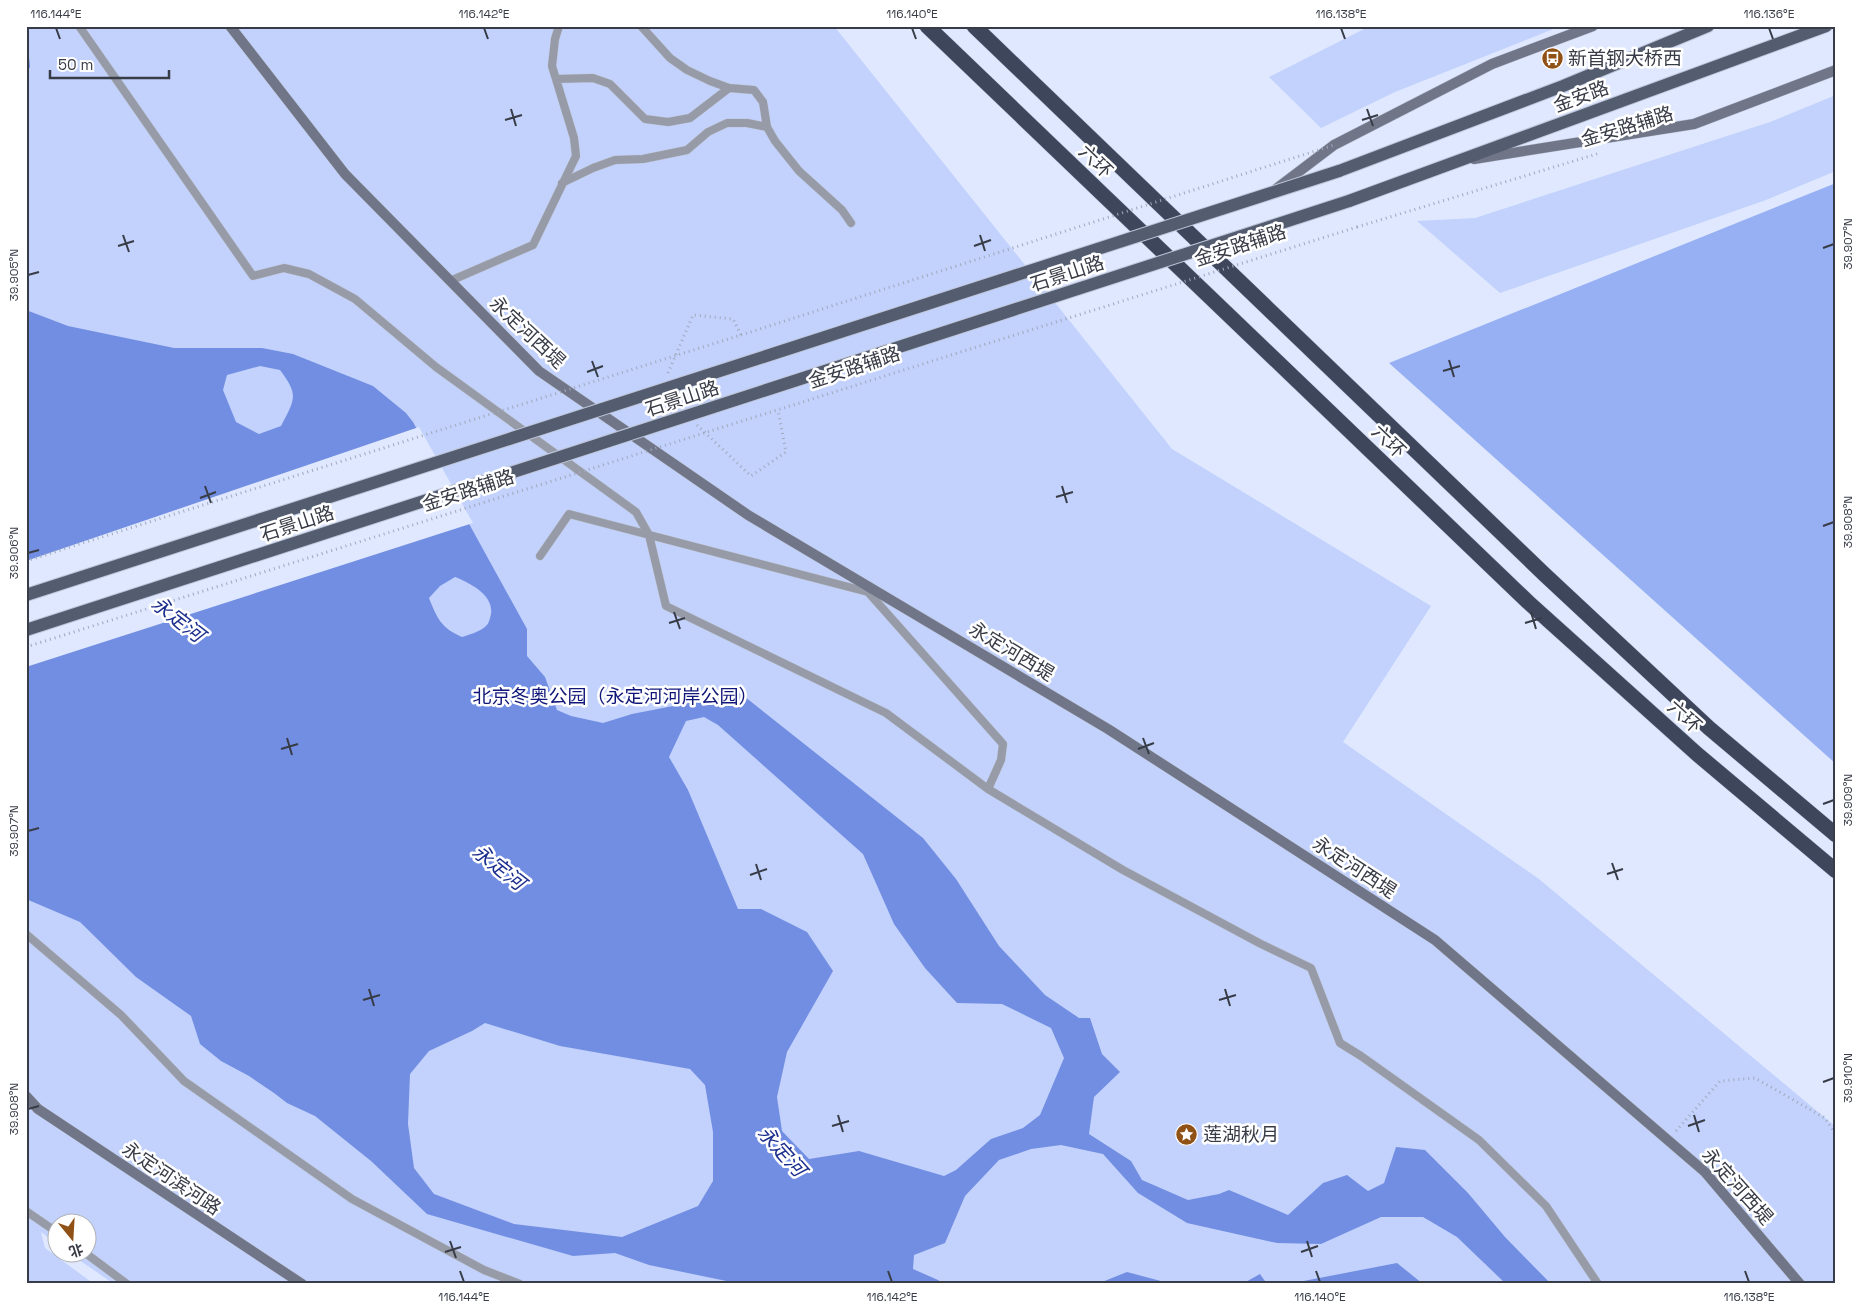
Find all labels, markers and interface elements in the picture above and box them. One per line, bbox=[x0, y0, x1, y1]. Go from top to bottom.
text: 116.144°E bbox=[30, 6, 82, 22]
text: 116.142°E bbox=[459, 6, 510, 22]
text: 116.140°E bbox=[886, 6, 938, 22]
text: 116.138°E bbox=[1316, 6, 1367, 22]
text: 116.136°E bbox=[1744, 6, 1795, 22]
bus stop icon: 新首钢大桥西 bbox=[1540, 46, 1564, 70]
place label: 新首钢大桥西 bbox=[1568, 46, 1682, 71]
scale bar bbox=[50, 48, 169, 80]
text: 50 m bbox=[58, 55, 93, 74]
street label: 金安路 bbox=[1550, 75, 1612, 118]
street label: 金安路辅路 bbox=[1578, 101, 1676, 152]
street label: 六环 bbox=[1073, 139, 1118, 184]
text: 39.907°N bbox=[1840, 218, 1856, 270]
street label: 金安路辅路 bbox=[1191, 219, 1289, 272]
text: 39.905°N bbox=[6, 249, 22, 301]
street label: 石景山路 bbox=[1027, 250, 1107, 297]
street label: 永定河西堤 bbox=[484, 291, 571, 374]
street label: 金安路辅路 bbox=[805, 341, 903, 394]
street label: 石景山路 bbox=[642, 375, 722, 422]
street label: 六环 bbox=[1366, 419, 1411, 464]
street label: 金安路辅路 bbox=[419, 464, 517, 517]
text: 39.908°N bbox=[1840, 496, 1856, 548]
street label: 石景山路 bbox=[257, 500, 337, 547]
text: 39.906°N bbox=[6, 527, 22, 579]
water label: 永定河 bbox=[146, 590, 213, 650]
street label: 永定河西堤 bbox=[965, 616, 1059, 687]
park label: 北京冬奥公园（永定河河岸公园） bbox=[472, 684, 758, 709]
street label: 六环 bbox=[1662, 694, 1707, 738]
text: 39.909°N bbox=[1840, 774, 1856, 826]
text: 39.907°N bbox=[6, 805, 22, 857]
street label: 永定河西堤 bbox=[1308, 831, 1401, 904]
water label: 永定河 bbox=[467, 838, 534, 898]
text: 39.910°N bbox=[1840, 1053, 1856, 1103]
text: 39.908°N bbox=[6, 1083, 22, 1135]
water label: 永定河 bbox=[752, 1120, 814, 1185]
place icon: 莲湖秋月 bbox=[1175, 1122, 1199, 1146]
place label: 莲湖秋月 bbox=[1203, 1122, 1279, 1147]
street label: 永定河滨河路 bbox=[117, 1136, 226, 1221]
street label: 永定河西堤 bbox=[1697, 1143, 1779, 1230]
north arrow bbox=[48, 1212, 98, 1262]
text: 北 bbox=[67, 1240, 85, 1261]
text: 116.144°E bbox=[438, 1289, 490, 1305]
text: 116.142°E bbox=[867, 1289, 918, 1305]
text: 116.140°E bbox=[1294, 1289, 1346, 1305]
text: 116.138°E bbox=[1724, 1289, 1775, 1305]

